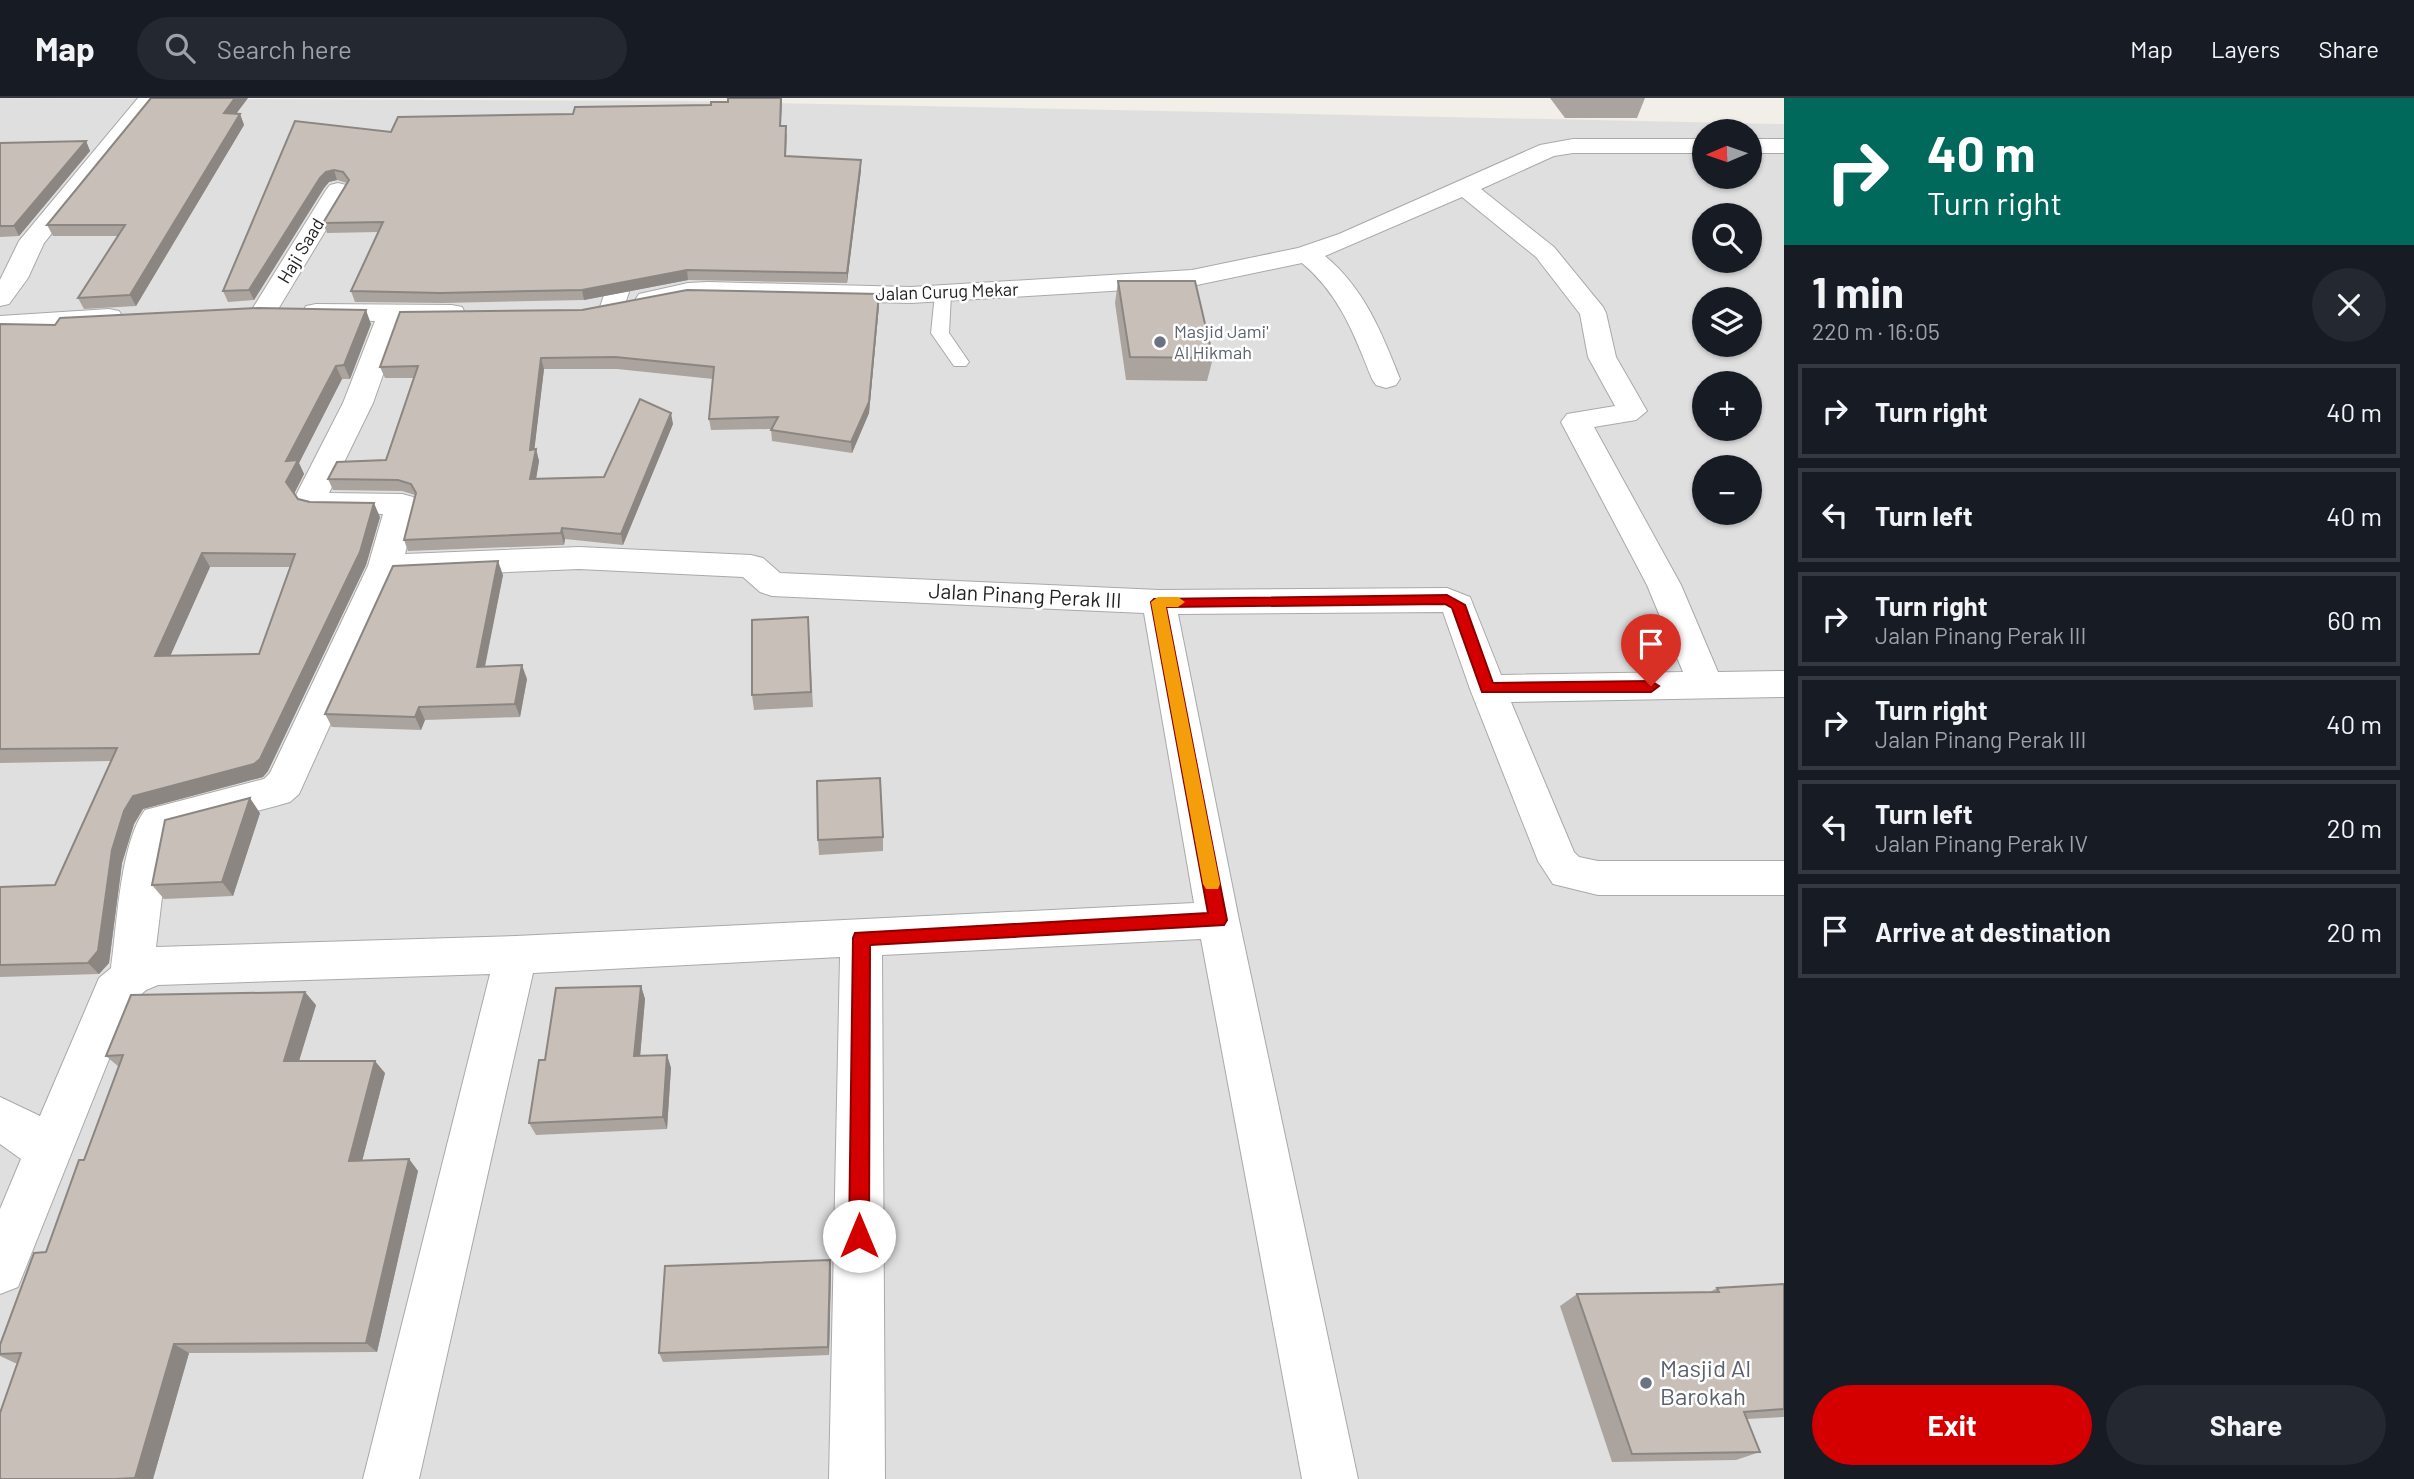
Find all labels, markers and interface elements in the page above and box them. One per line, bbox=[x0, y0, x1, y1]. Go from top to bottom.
search box bbox=[137, 17, 627, 80]
text: Map bbox=[35, 28, 95, 68]
icon: search bbox=[161, 29, 199, 67]
text: Search here bbox=[217, 33, 352, 64]
text: Map bbox=[2130, 34, 2173, 63]
text: Layers bbox=[2211, 34, 2280, 63]
text: Share bbox=[2318, 34, 2379, 63]
north arrow bbox=[1692, 119, 1762, 189]
map controls bbox=[1692, 119, 1762, 525]
text: 40 m bbox=[1927, 123, 2035, 182]
icon: right bbox=[1812, 126, 1903, 217]
text: Turn right bbox=[1927, 183, 2062, 221]
button: search bbox=[1692, 203, 1762, 273]
street label: Haji Saad bbox=[272, 214, 328, 287]
text: 1 min bbox=[1812, 266, 1904, 316]
button: close bbox=[2312, 268, 2386, 342]
street label: Jalan Curug Mekar bbox=[875, 277, 1019, 304]
button: layers bbox=[1692, 287, 1762, 357]
text: 220 m · 16:05 bbox=[1812, 317, 1940, 345]
place label: Masjid Jami' Al Hikmah bbox=[1174, 320, 1269, 363]
marker: Masjid Jami' Al Hikmah bbox=[1152, 334, 1168, 350]
button: + bbox=[1692, 371, 1762, 441]
icon: right bbox=[1816, 392, 1854, 430]
text: Turn right bbox=[1875, 396, 1988, 427]
text: 40 m bbox=[2326, 396, 2382, 427]
button: − bbox=[1692, 455, 1762, 525]
icon: left bbox=[1816, 496, 1854, 534]
text: Turn left bbox=[1875, 500, 1973, 531]
text: 40 m bbox=[2326, 500, 2382, 531]
street label: Jalan Pinang Perak III bbox=[928, 577, 1122, 612]
text: Turn right bbox=[1875, 590, 1988, 621]
icon: right bbox=[1816, 600, 1854, 638]
text: 60 m bbox=[2327, 604, 2382, 635]
pin bbox=[1621, 614, 1681, 686]
text: Jalan Pinang Perak III bbox=[1875, 621, 2087, 649]
icon: arrive bbox=[1632, 625, 1670, 663]
text: Turn right bbox=[1875, 694, 1988, 725]
icon: right bbox=[1816, 704, 1854, 742]
text: 40 m bbox=[2326, 708, 2382, 739]
text: Jalan Pinang Perak III bbox=[1875, 725, 2087, 753]
text: Turn left bbox=[1875, 798, 1973, 829]
icon: left bbox=[1816, 808, 1854, 846]
text: 20 m bbox=[2327, 812, 2382, 843]
text: Jalan Pinang Perak IV bbox=[1875, 829, 2088, 857]
icon: arrive bbox=[1816, 912, 1854, 950]
text: Arrive at destination bbox=[1875, 916, 2111, 947]
text: 20 m bbox=[2327, 916, 2382, 947]
position arrow bbox=[822, 1199, 896, 1273]
place label: Masjid Al Barokah bbox=[1660, 1353, 1751, 1410]
marker: Masjid Al Barokah bbox=[1638, 1375, 1654, 1391]
button: Exit bbox=[1812, 1385, 2092, 1465]
button: Share bbox=[2106, 1385, 2386, 1465]

